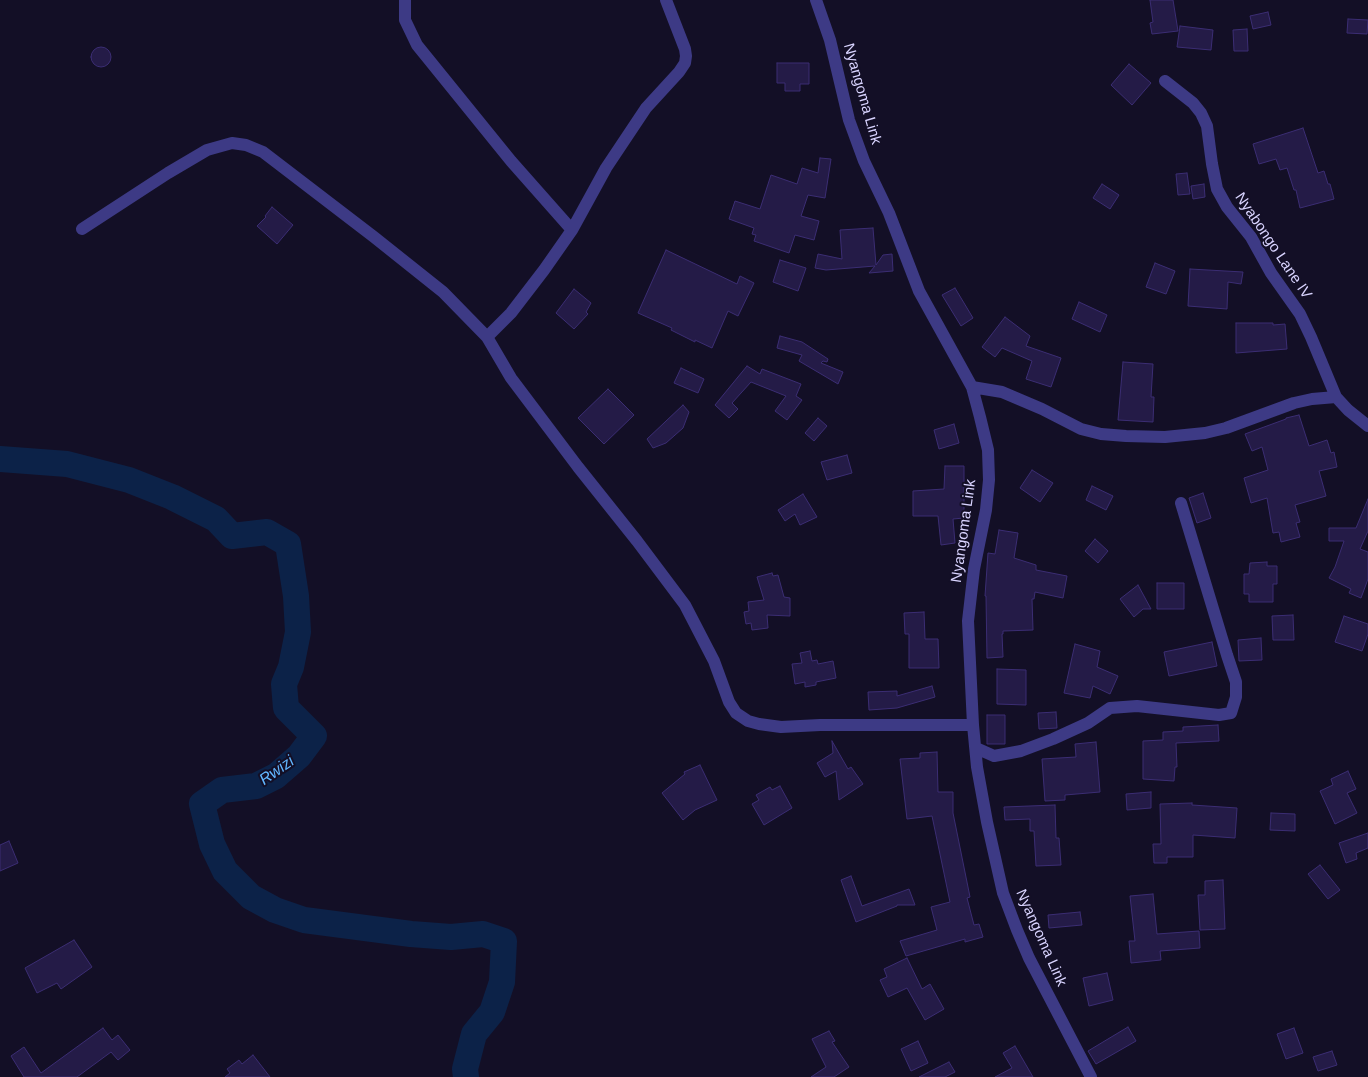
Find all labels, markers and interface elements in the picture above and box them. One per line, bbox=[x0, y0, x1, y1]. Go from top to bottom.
street label: Nyangoma Link bbox=[839, 41, 885, 147]
street label: Nyabongo Lane IV bbox=[1231, 189, 1315, 303]
street label: Nyangoma Link bbox=[948, 478, 980, 584]
water label: Rwizi bbox=[256, 752, 298, 790]
street label: Nyangoma Link bbox=[1012, 887, 1070, 989]

